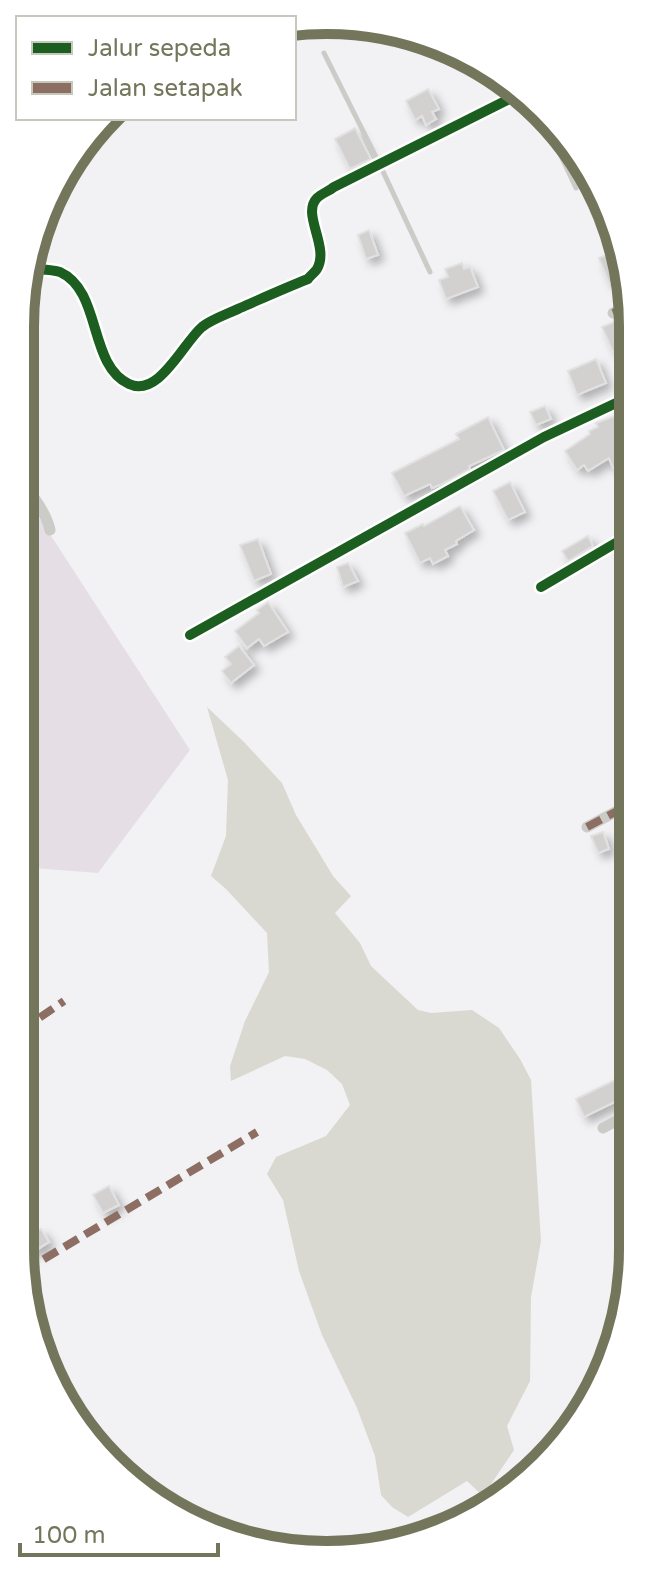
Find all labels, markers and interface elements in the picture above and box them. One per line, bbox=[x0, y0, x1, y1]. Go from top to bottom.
legend bbox=[16, 16, 296, 120]
text: Jalur sepeda bbox=[88, 34, 231, 63]
text: Jalan setapak bbox=[88, 74, 242, 103]
scale bar bbox=[20, 1507, 218, 1557]
text: 100 m bbox=[32, 1521, 106, 1550]

